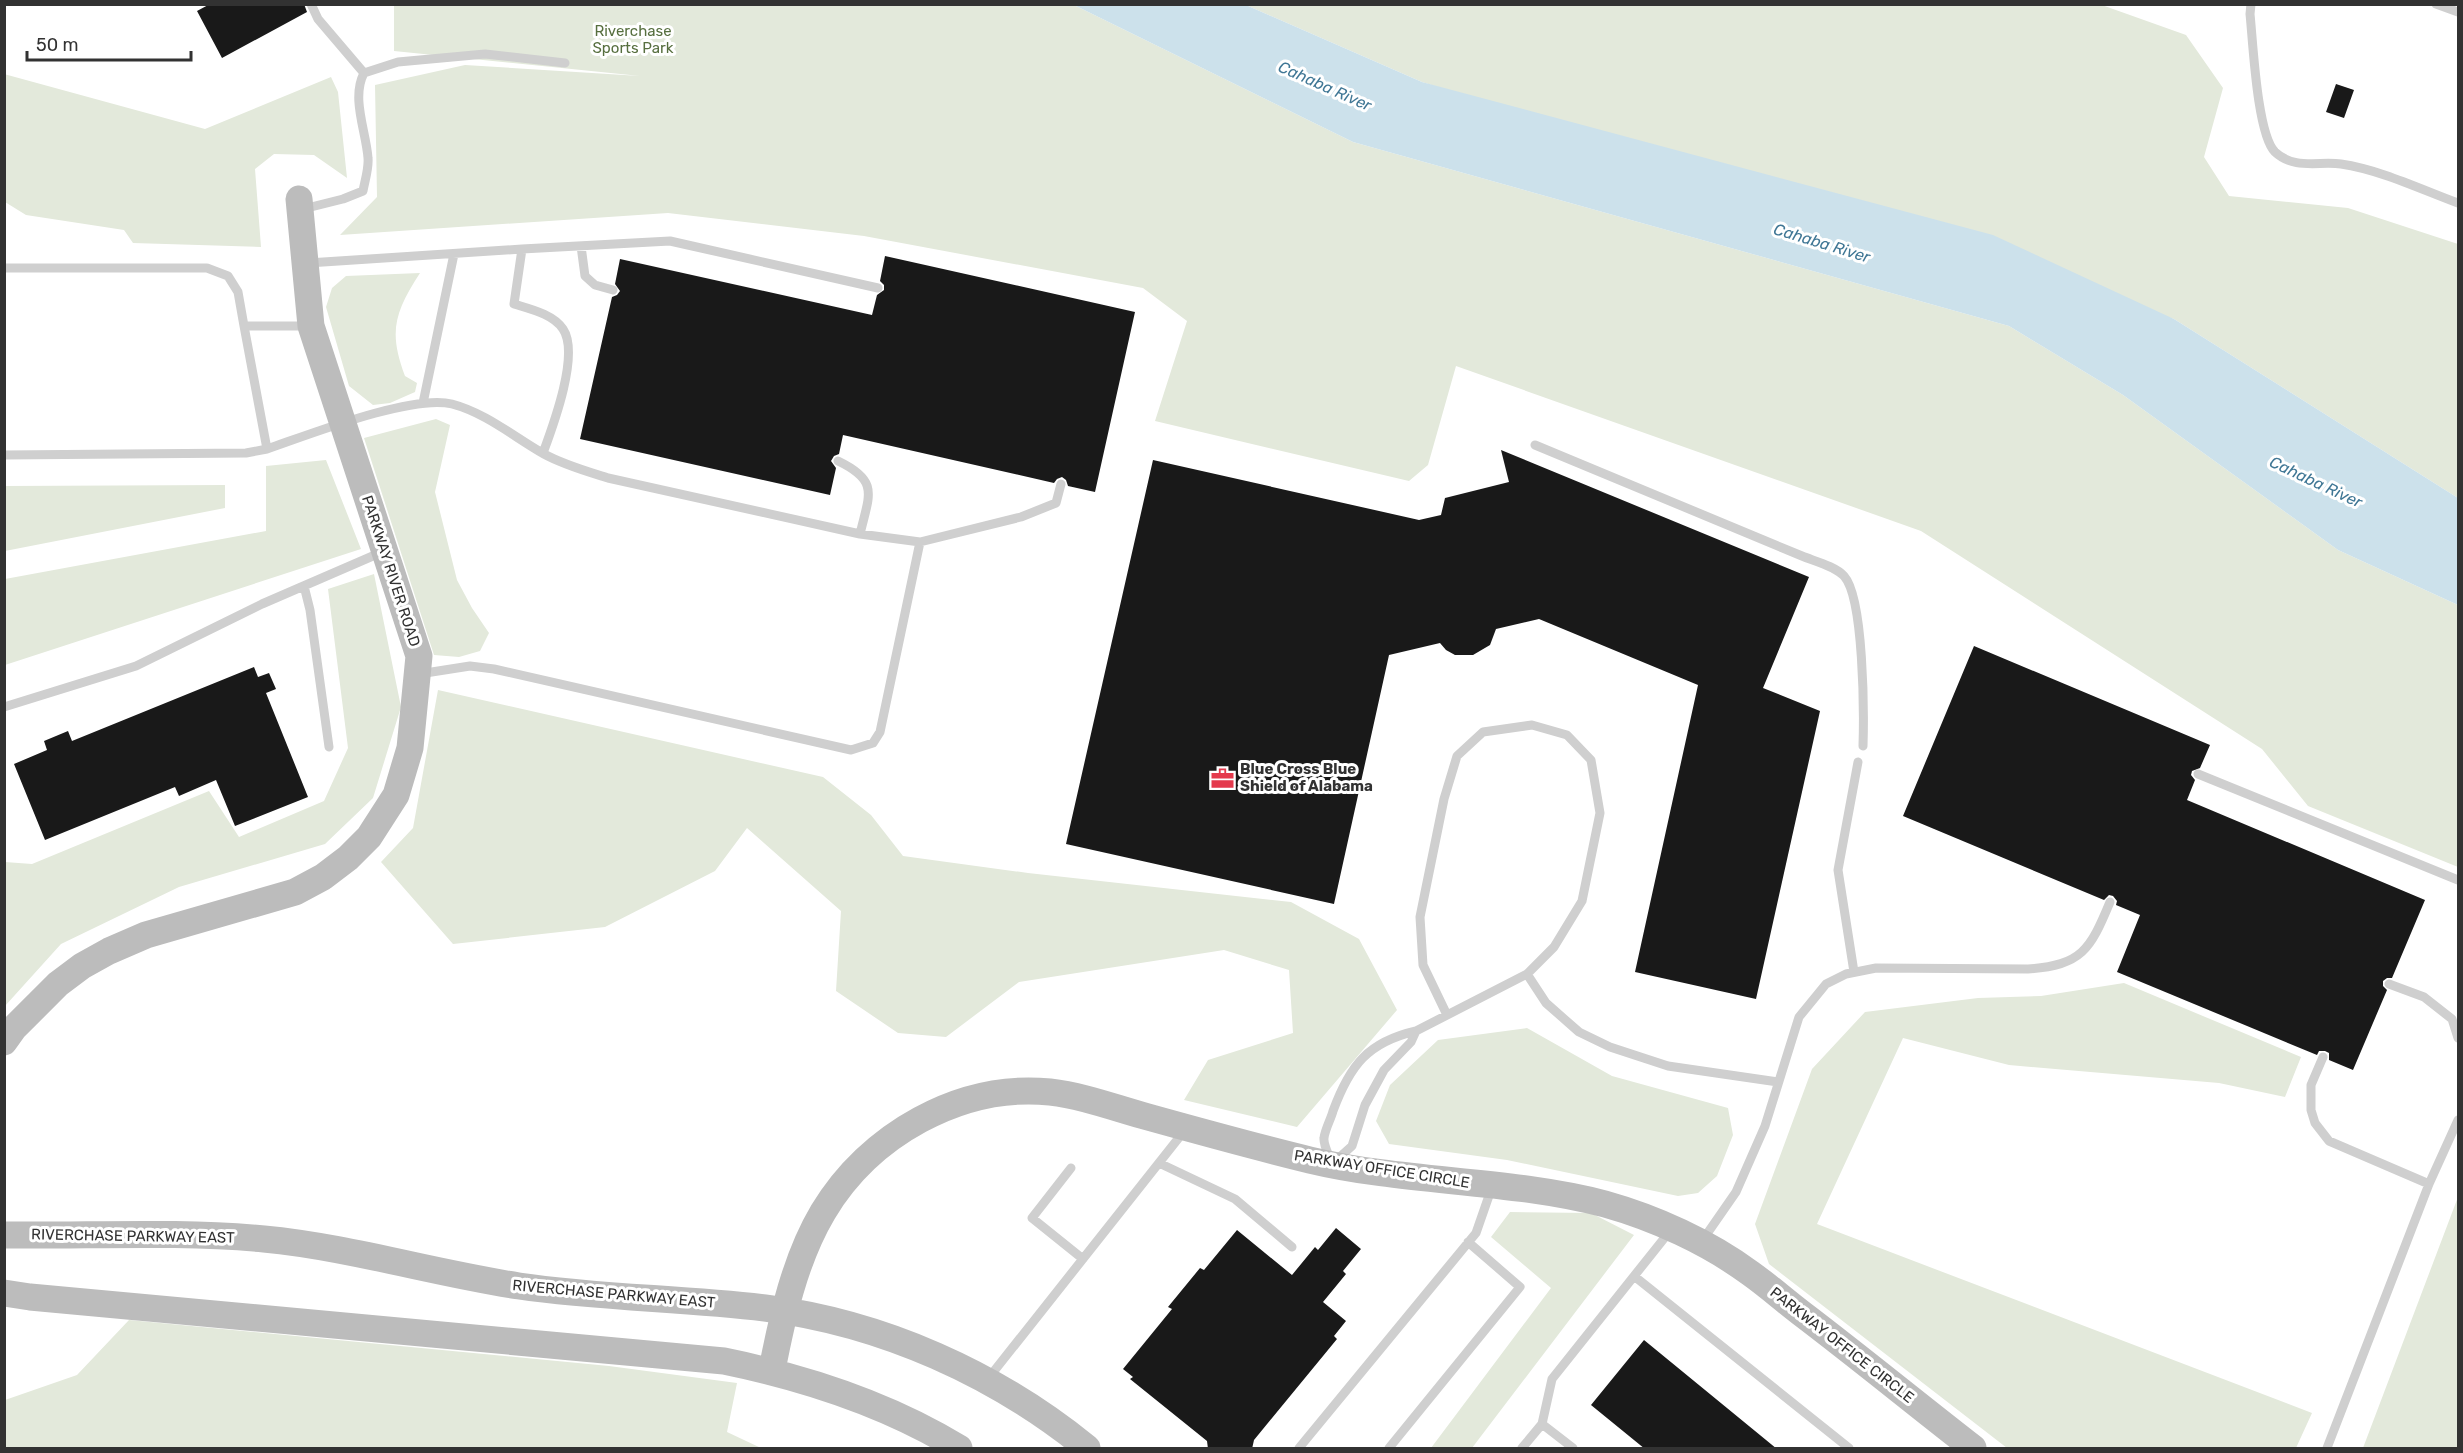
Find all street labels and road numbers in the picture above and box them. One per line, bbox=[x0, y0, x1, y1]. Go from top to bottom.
street label: PARKWAY RIVER ROAD bbox=[358, 493, 424, 649]
street label: PARKWAY OFFICE CIRCLE bbox=[1293, 1146, 1471, 1192]
street label: RIVERCHASE PARKWAY EAST bbox=[31, 1225, 235, 1247]
street label: RIVERCHASE PARKWAY EAST bbox=[512, 1276, 717, 1312]
street label: PARKWAY OFFICE CIRCLE bbox=[1767, 1283, 1917, 1407]

